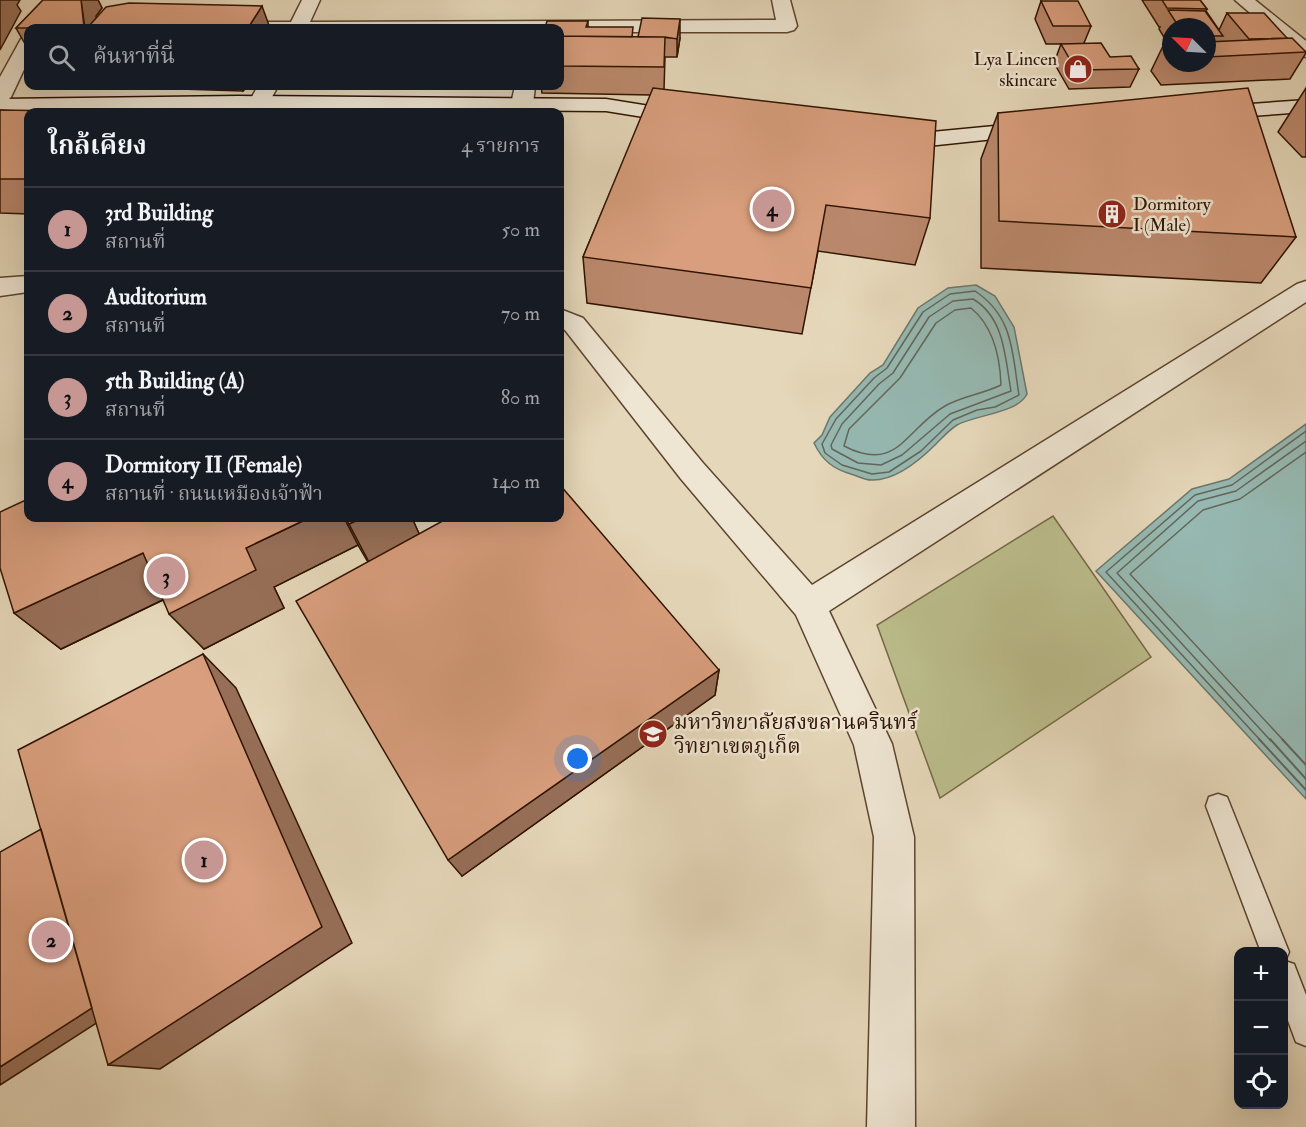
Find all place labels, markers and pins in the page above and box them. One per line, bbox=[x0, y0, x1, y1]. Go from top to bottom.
place label: Lya Lincen skincare bbox=[974, 48, 1057, 92]
shop icon: Lya Lincen skincare bbox=[1062, 53, 1094, 85]
pin: 4 bbox=[752, 186, 792, 232]
place label: Dormitory I (Male) bbox=[1133, 193, 1212, 237]
building icon: Dormitory I (Male) bbox=[1096, 198, 1128, 230]
pin: 3 bbox=[146, 554, 186, 598]
place label: มหาวิทยาลัยสงขลานครินทร์ วิทยาเขตภูเก็ต bbox=[674, 709, 919, 760]
school or university icon: มหาวิทยาลัยสงขลานครินทร์ วิทยาเขตภูเก็ต bbox=[637, 718, 669, 750]
pin: 1 bbox=[184, 838, 224, 882]
pin: 2 bbox=[32, 918, 70, 962]

